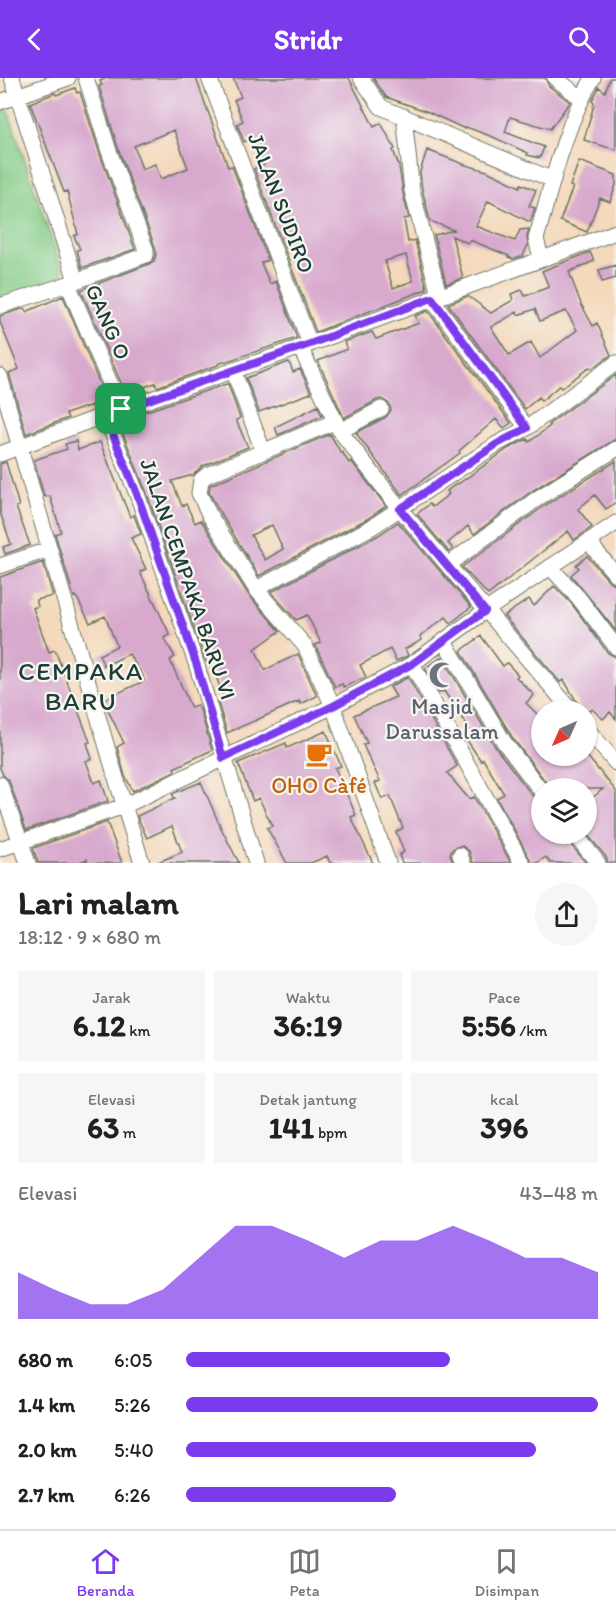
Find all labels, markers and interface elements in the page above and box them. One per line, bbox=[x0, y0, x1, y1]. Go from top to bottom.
icon: back bbox=[18, 23, 51, 56]
text: Stridr bbox=[274, 23, 342, 56]
icon: search bbox=[565, 23, 598, 56]
street label: JALAN SUDIRO bbox=[242, 129, 320, 277]
street label: GANG O bbox=[79, 280, 137, 364]
pin bbox=[95, 383, 146, 434]
icon: arrive bbox=[104, 392, 137, 425]
street label: JALAN CEMPAKA BARU VI bbox=[134, 455, 242, 703]
district label: CEMPAKA BARU bbox=[18, 655, 144, 717]
mosque icon: Masjid Darussalam bbox=[427, 660, 457, 690]
place label: Masjid Darussalam bbox=[385, 693, 499, 745]
north arrow bbox=[531, 700, 597, 766]
map controls bbox=[531, 700, 597, 844]
cafe icon: OHO Càfé bbox=[304, 739, 334, 769]
place label: OHO Càfé bbox=[271, 772, 367, 799]
button: layers bbox=[531, 778, 597, 844]
text: Lari malam bbox=[18, 883, 179, 922]
button: share bbox=[535, 883, 598, 946]
text: 18:12 · 9 × 680 m bbox=[18, 925, 161, 949]
text: Jarak bbox=[93, 988, 131, 1007]
text: Waktu bbox=[286, 988, 330, 1007]
text: Pace bbox=[488, 988, 520, 1007]
text: 6.12 bbox=[73, 1007, 126, 1044]
text: 36:19 bbox=[273, 1007, 343, 1044]
text: 5:56 bbox=[461, 1007, 516, 1044]
text: km bbox=[126, 1021, 151, 1040]
text: /km bbox=[516, 1021, 547, 1040]
text: Elevasi bbox=[88, 1090, 135, 1109]
text: Detak jantung bbox=[259, 1090, 357, 1109]
text: kcal bbox=[490, 1090, 519, 1109]
text: 63 bbox=[87, 1109, 119, 1146]
text: 141 bbox=[268, 1109, 314, 1146]
text: 396 bbox=[480, 1109, 528, 1146]
text: m bbox=[119, 1123, 136, 1142]
text: bpm bbox=[314, 1123, 348, 1142]
text: Elevasi bbox=[18, 1181, 77, 1205]
text: 43–48 m bbox=[520, 1181, 598, 1205]
text: 680 m bbox=[18, 1348, 73, 1372]
text: 6:05 bbox=[114, 1348, 152, 1372]
text: 1.4 km bbox=[18, 1393, 75, 1417]
text: 5:26 bbox=[114, 1393, 151, 1417]
text: 2.0 km bbox=[18, 1438, 77, 1462]
text: 5:40 bbox=[114, 1438, 154, 1462]
text: 2.7 km bbox=[18, 1483, 74, 1507]
text: 6:26 bbox=[114, 1483, 151, 1507]
tab: Beranda bbox=[77, 1545, 135, 1600]
tab: Peta bbox=[288, 1545, 321, 1600]
tab: Disimpan bbox=[475, 1545, 539, 1600]

